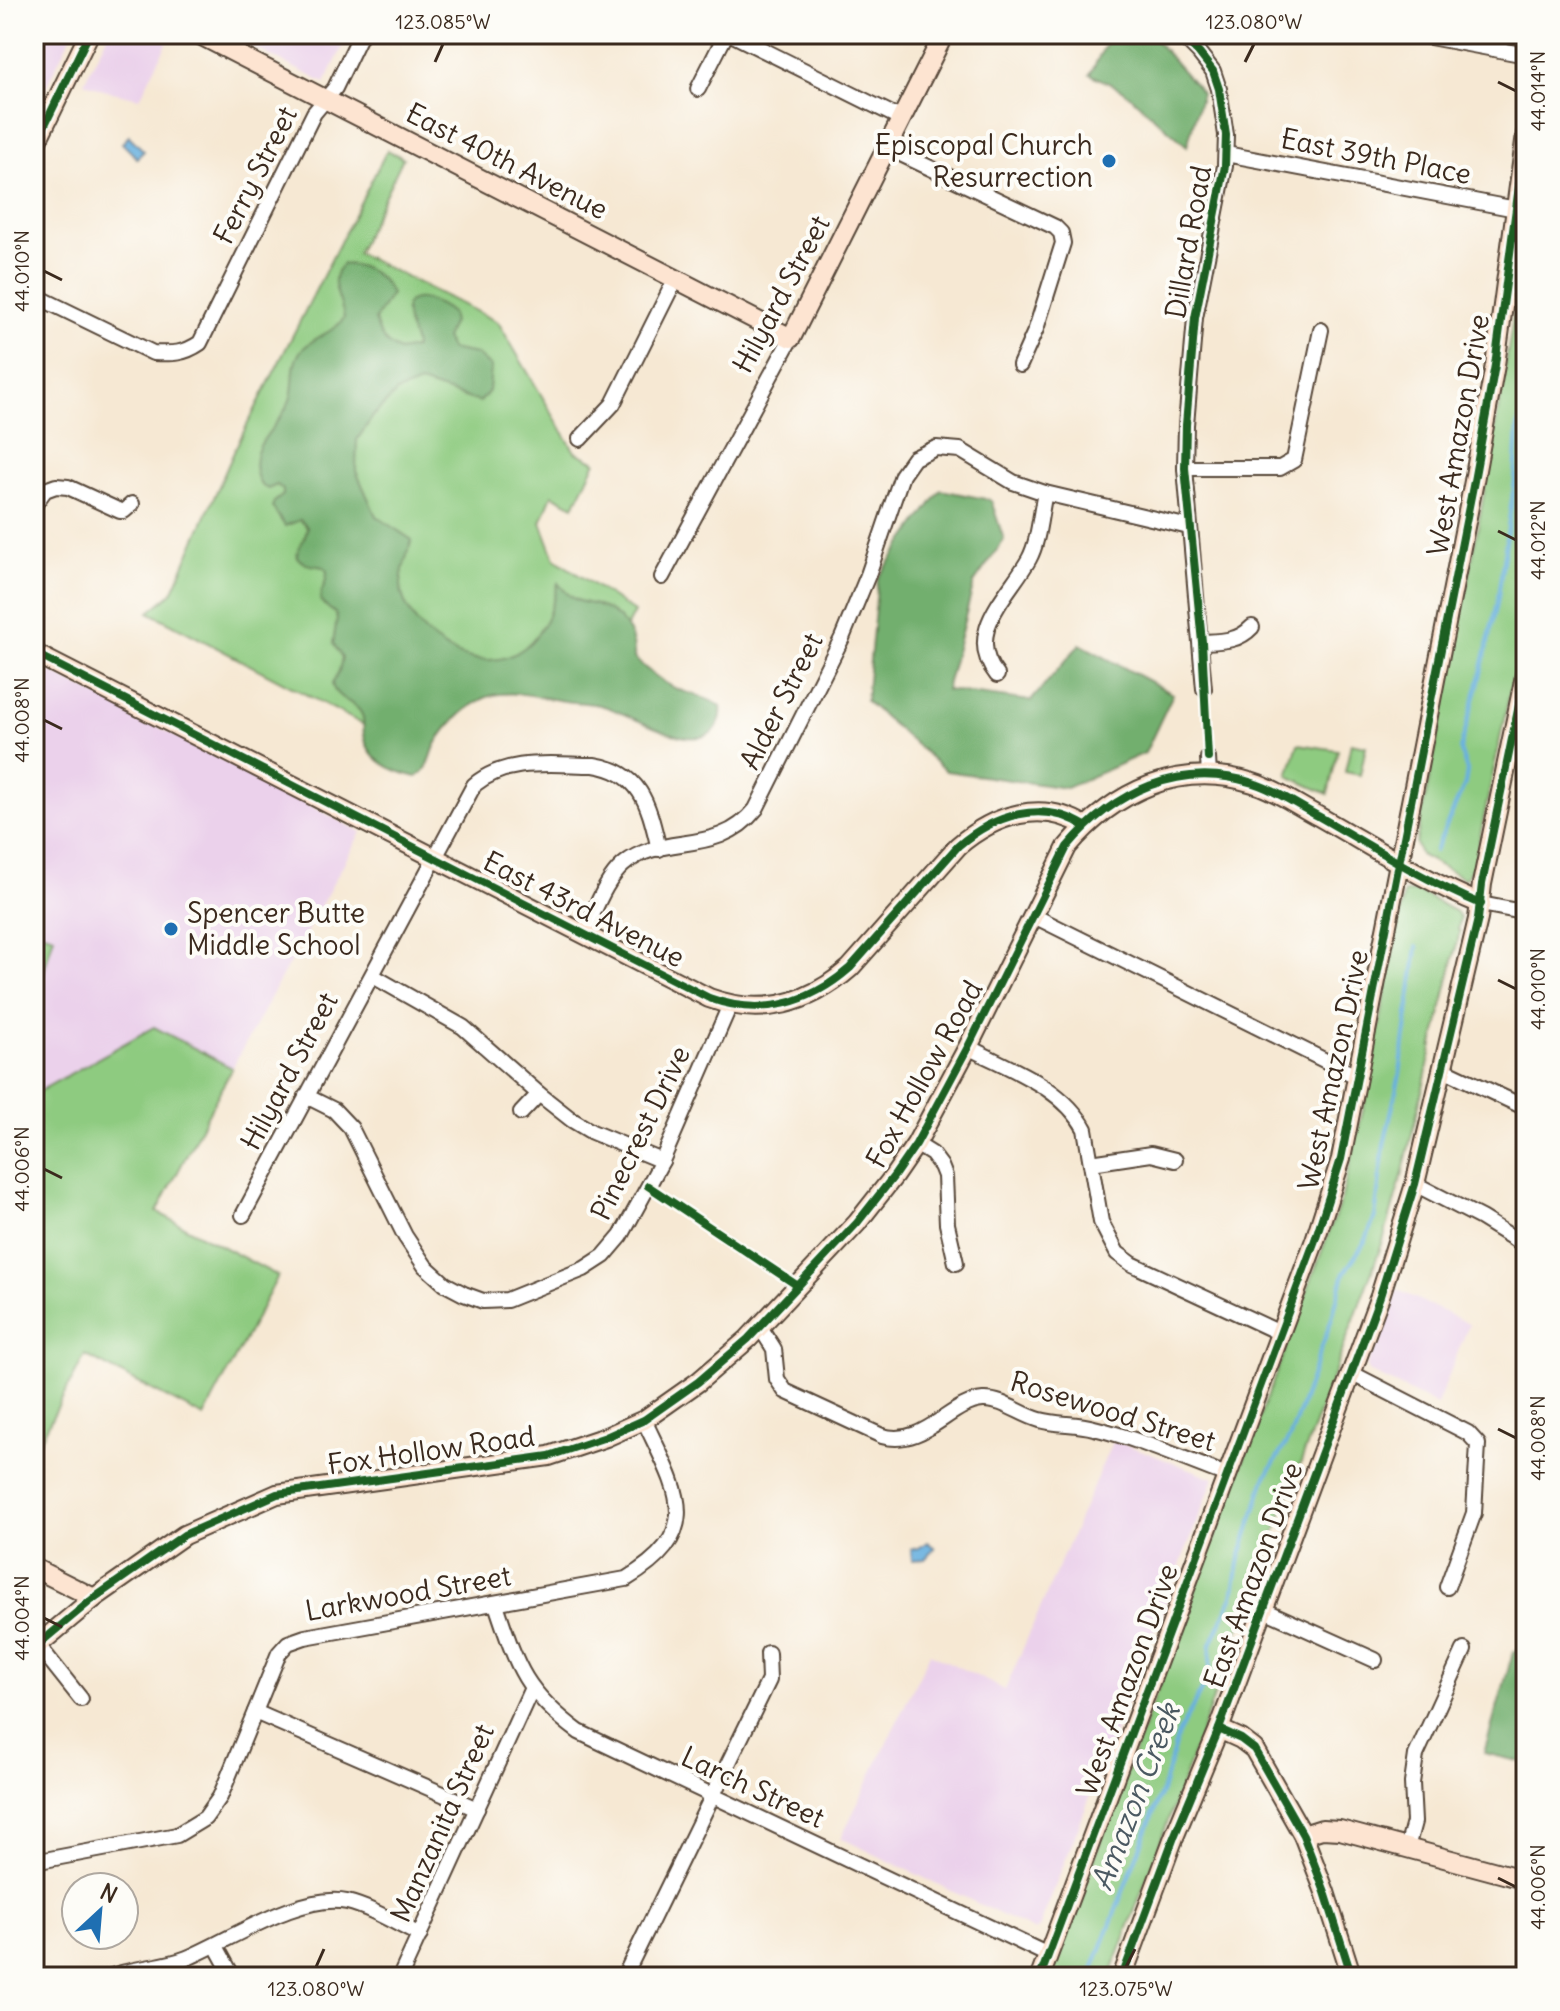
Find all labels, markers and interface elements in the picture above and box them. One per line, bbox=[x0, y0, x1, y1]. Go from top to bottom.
text: 123.085°W bbox=[395, 9, 491, 34]
text: 123.080°W bbox=[1205, 9, 1303, 34]
text: 44.014°N bbox=[1525, 51, 1550, 131]
street label: East 40th Avenue bbox=[400, 95, 614, 227]
street label: Ferry Street bbox=[205, 100, 305, 250]
street label: East 39th Place bbox=[1278, 120, 1474, 192]
place label: Episcopal Church Resurrection bbox=[875, 127, 1093, 195]
marker: Episcopal Church Resurrection bbox=[1100, 152, 1118, 170]
street label: Dillard Road bbox=[1157, 163, 1219, 321]
street label: Hilyard Street bbox=[724, 209, 838, 379]
text: 44.010°N bbox=[9, 230, 34, 312]
street label: West Amazon Drive bbox=[1419, 311, 1497, 559]
text: 44.012°N bbox=[1525, 500, 1550, 580]
street label: Alder Street bbox=[731, 627, 831, 775]
text: 44.008°N bbox=[9, 677, 34, 763]
street label: East 43rd Avenue bbox=[477, 843, 691, 975]
place label: Spencer Butte Middle School bbox=[187, 895, 365, 963]
marker: Spencer Butte Middle School bbox=[162, 920, 180, 938]
street label: West Amazon Drive bbox=[1290, 946, 1376, 1194]
text: 44.010°N bbox=[1525, 948, 1550, 1030]
street label: Fox Hollow Road bbox=[858, 974, 990, 1174]
street label: Hilyard Street bbox=[232, 986, 346, 1156]
street label: Pinecrest Drive bbox=[582, 1040, 698, 1226]
text: 44.006°N bbox=[9, 1126, 34, 1212]
street label: Rosewood Street bbox=[1006, 1363, 1220, 1459]
text: 44.008°N bbox=[1525, 1395, 1550, 1481]
street label: Fox Hollow Road bbox=[325, 1418, 537, 1482]
street label: East Amazon Drive bbox=[1195, 1457, 1311, 1693]
street label: Larkwood Street bbox=[302, 1557, 514, 1629]
street label: West Amazon Drive bbox=[1068, 1559, 1186, 1801]
text: 44.004°N bbox=[9, 1575, 34, 1661]
water label: Amazon Creek bbox=[1082, 1696, 1189, 1895]
street label: Manzanita Street bbox=[382, 1718, 502, 1928]
street label: Larch Street bbox=[676, 1738, 830, 1836]
text: 44.006°N bbox=[1525, 1844, 1550, 1930]
north arrow bbox=[60, 1871, 140, 1951]
text: N bbox=[96, 1877, 122, 1909]
text: 123.080°W bbox=[267, 1976, 365, 2001]
text: 123.075°W bbox=[1079, 1976, 1173, 2001]

